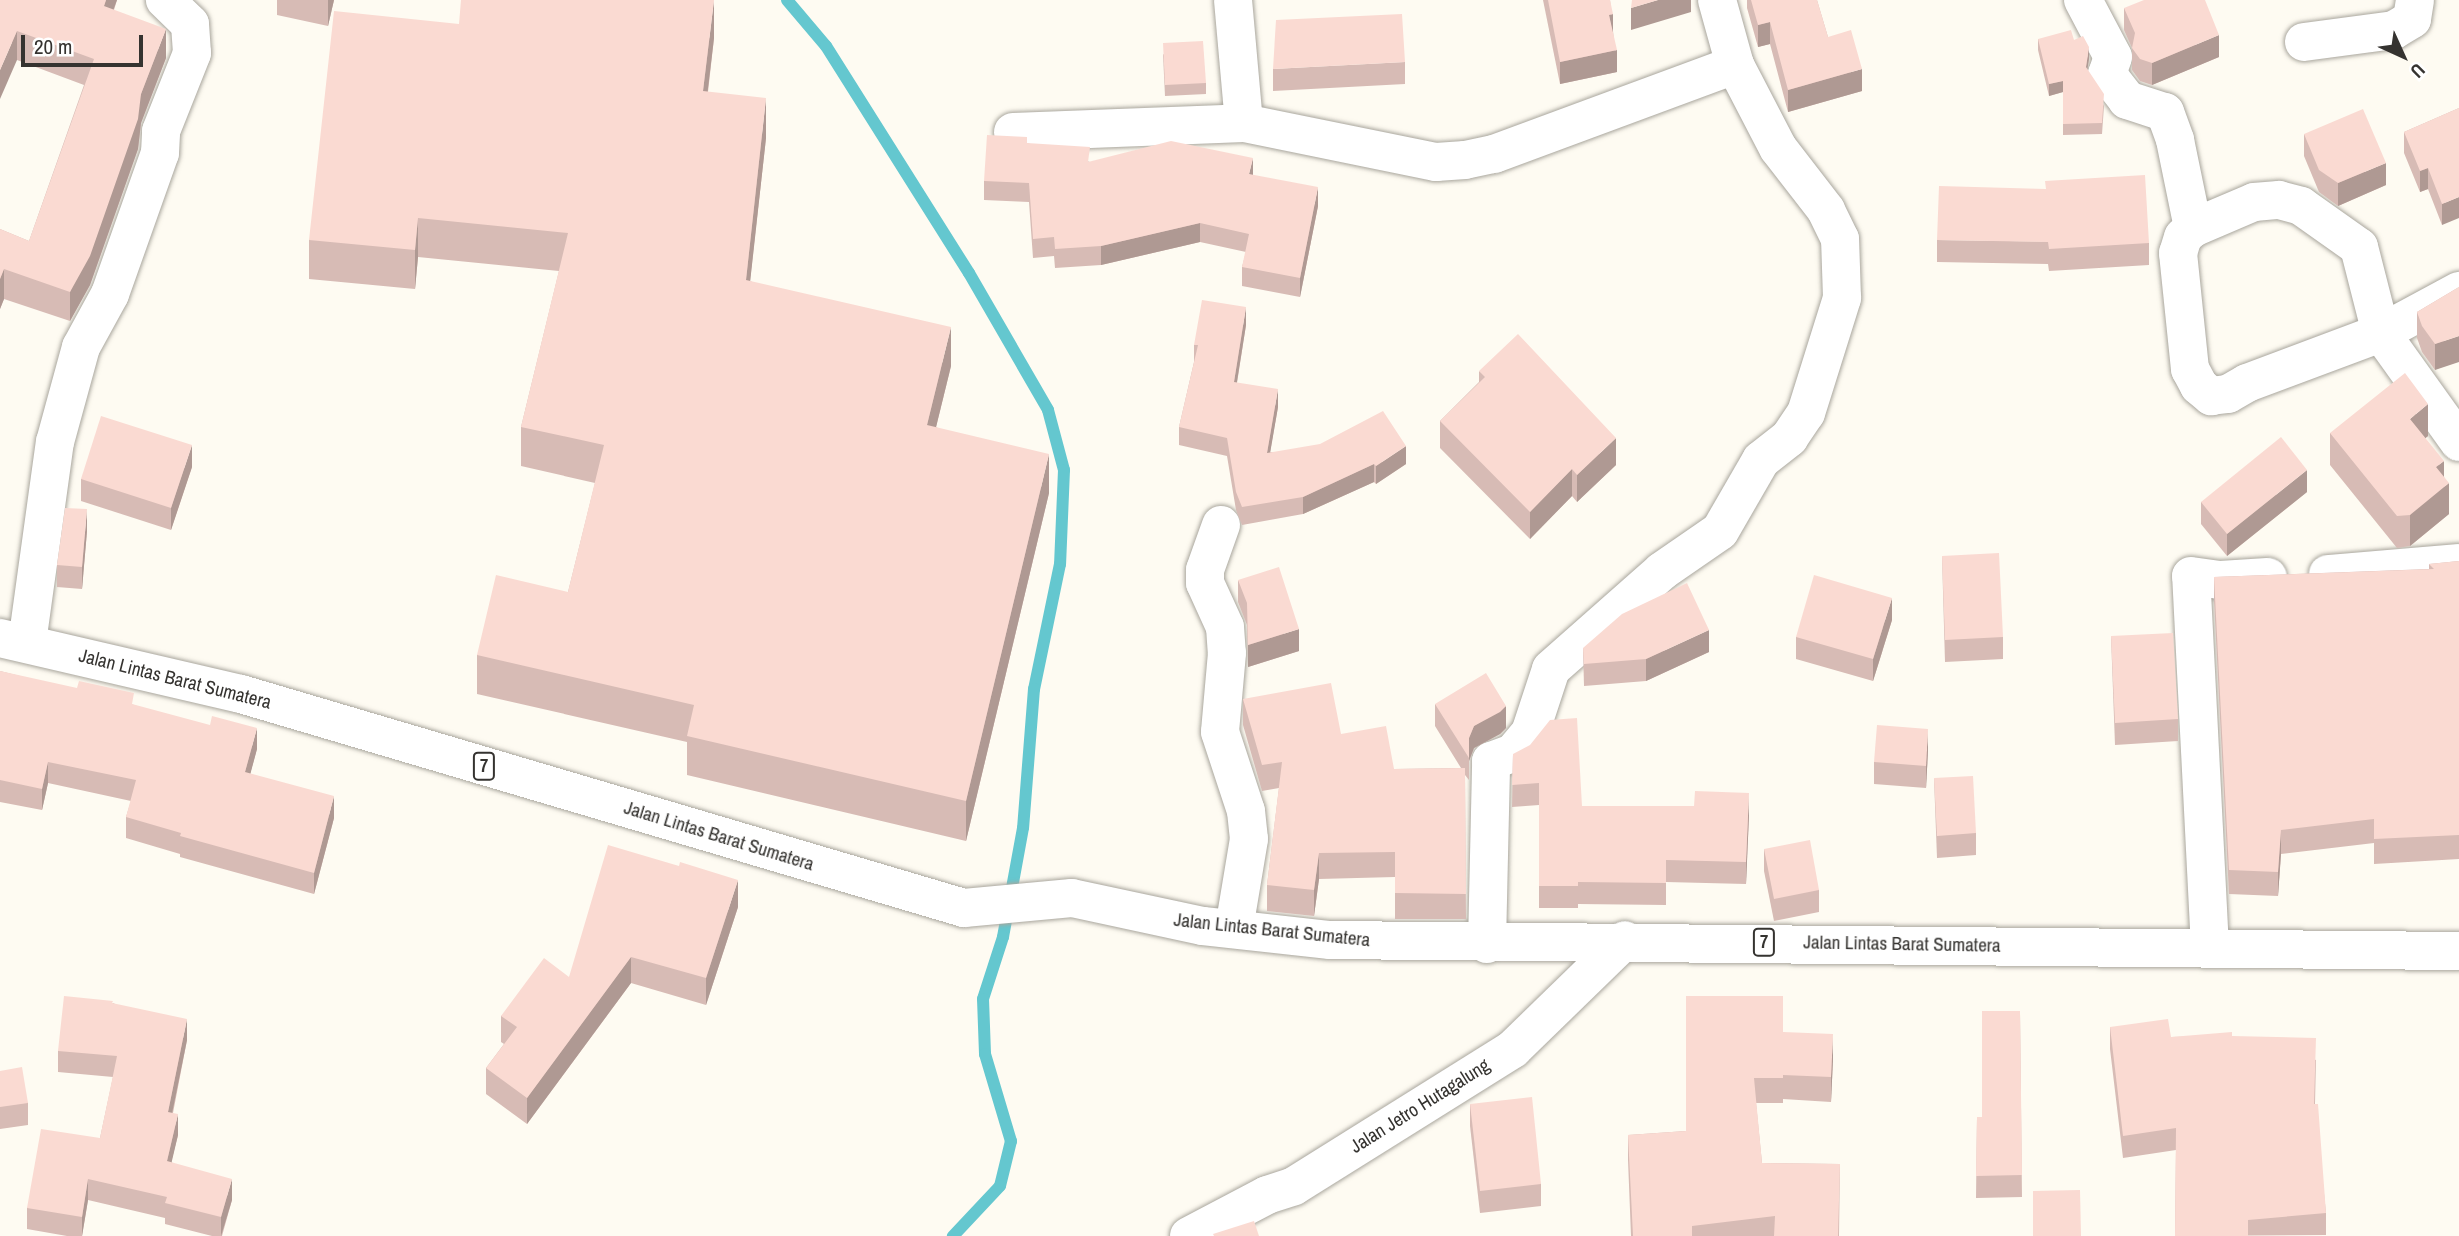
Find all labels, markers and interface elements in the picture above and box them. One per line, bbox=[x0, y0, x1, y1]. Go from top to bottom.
scale bar bbox=[24, 21, 147, 65]
north arrow bbox=[2368, 21, 2438, 91]
text: 20 m bbox=[34, 32, 72, 61]
text: U bbox=[2405, 58, 2431, 84]
street label: Jalan Lintas Barat Sumatera bbox=[76, 644, 274, 714]
road number: 7 bbox=[472, 752, 496, 780]
street label: Jalan Lintas Barat Sumatera bbox=[621, 796, 817, 876]
street label: Jalan Lintas Barat Sumatera bbox=[1173, 908, 1371, 952]
road number: 7 bbox=[1752, 928, 1776, 957]
street label: Jalan Lintas Barat Sumatera bbox=[1803, 931, 2001, 957]
street label: Jalan Jetro Hutagalung bbox=[1346, 1054, 1494, 1158]

